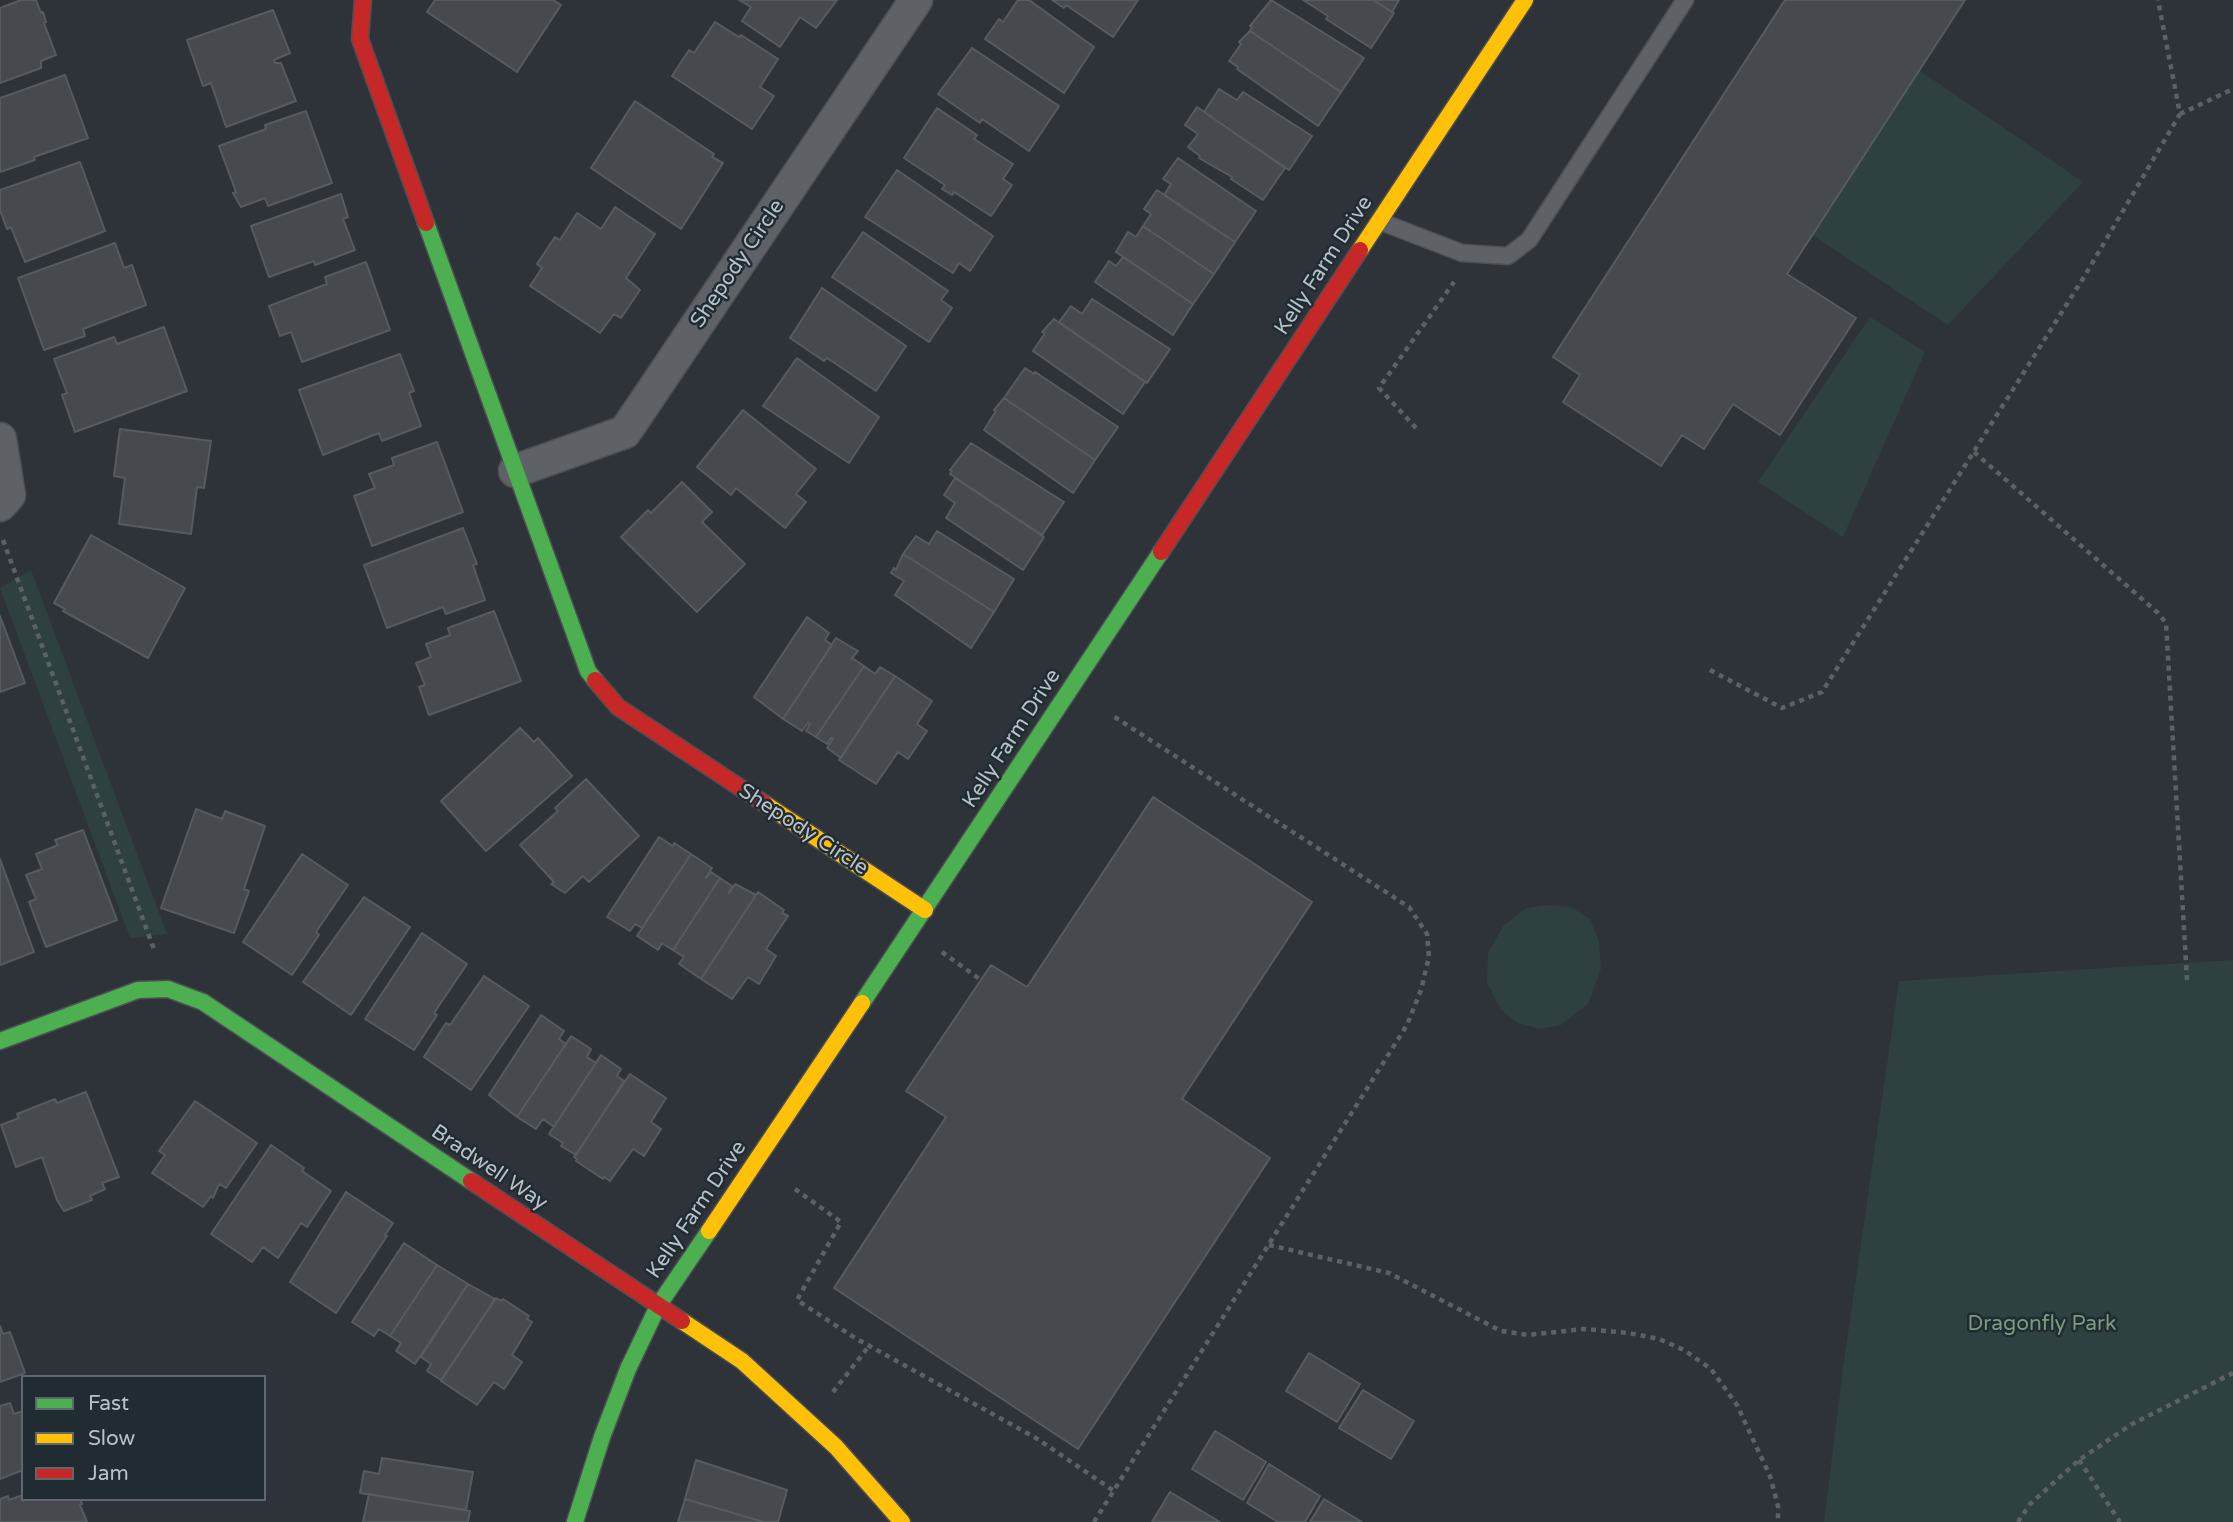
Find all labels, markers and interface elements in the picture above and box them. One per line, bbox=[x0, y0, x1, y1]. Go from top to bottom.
street label: Kelly Farm Drive bbox=[1270, 192, 1378, 340]
street label: Shepody Circle bbox=[686, 195, 790, 333]
street label: Kelly Farm Drive bbox=[958, 665, 1066, 813]
street label: Shepody Circle bbox=[734, 779, 872, 881]
street label: Bradwell Way bbox=[426, 1120, 552, 1216]
street label: Kelly Farm Drive bbox=[642, 1136, 752, 1284]
park label: Dragonfly Park bbox=[1968, 1311, 2116, 1337]
legend bbox=[21, 1375, 266, 1501]
text: Fast bbox=[88, 1391, 129, 1416]
text: Slow bbox=[88, 1426, 135, 1451]
text: Jam bbox=[88, 1461, 129, 1486]

